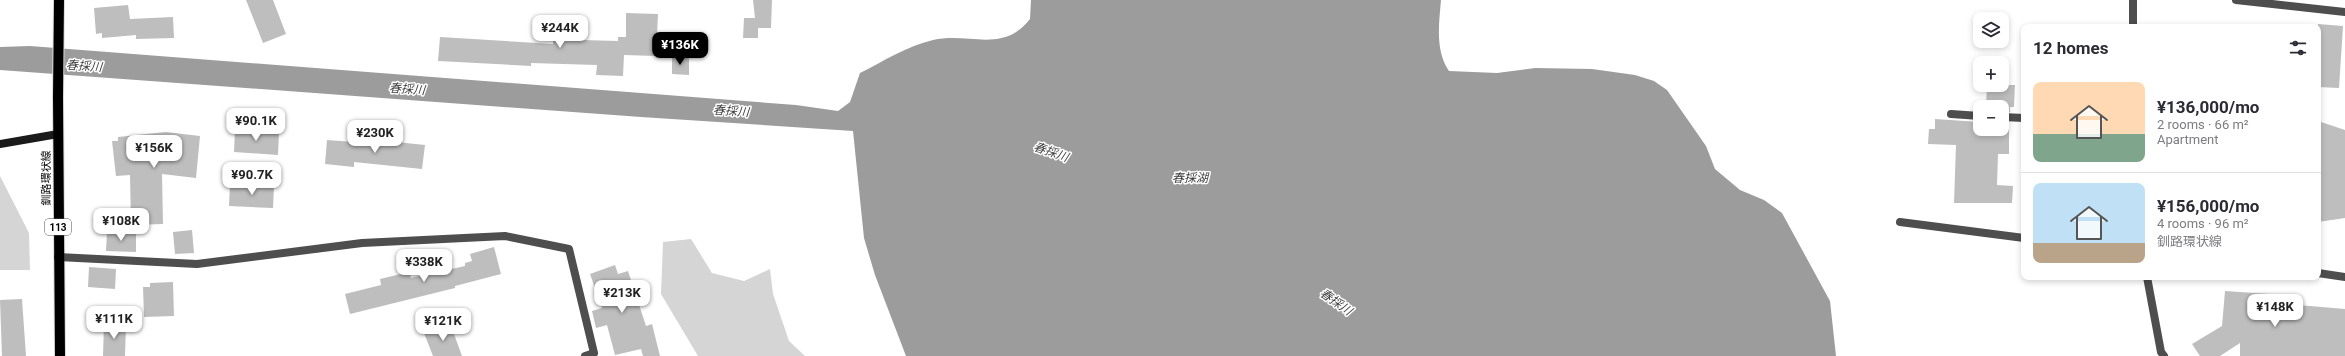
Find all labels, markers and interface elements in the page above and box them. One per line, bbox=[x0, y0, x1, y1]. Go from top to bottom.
map controls bbox=[1973, 12, 2009, 136]
button: layers bbox=[1973, 12, 2009, 48]
pin: ¥244K bbox=[532, 15, 588, 49]
text: ¥244K bbox=[541, 20, 579, 35]
pin: ¥136K bbox=[652, 32, 708, 66]
text: ¥136K bbox=[661, 37, 699, 52]
icon: filters bbox=[2287, 37, 2309, 59]
text: 12 homes bbox=[2033, 38, 2109, 58]
button: + bbox=[1973, 56, 2009, 92]
water label: 春採川 bbox=[66, 58, 104, 74]
water label: 春採川 bbox=[389, 81, 427, 97]
text: ¥136,000/mo bbox=[2157, 97, 2259, 117]
icon: home bbox=[2065, 98, 2113, 146]
button: − bbox=[1973, 100, 2009, 136]
water label: 春採川 bbox=[713, 103, 751, 119]
pin: ¥90.1K bbox=[223, 108, 289, 142]
text: ¥90.1K bbox=[235, 113, 277, 128]
text: 2 rooms · 66 m² bbox=[2157, 117, 2249, 132]
pin: ¥230K bbox=[347, 120, 403, 154]
text: ¥230K bbox=[356, 125, 394, 140]
text: Apartment bbox=[2157, 132, 2219, 147]
pin: ¥156K bbox=[126, 135, 182, 169]
text: ¥156K bbox=[135, 140, 173, 155]
water label: 春採川 bbox=[1032, 140, 1072, 165]
street label: 釧路環状線 bbox=[40, 151, 53, 206]
pin: ¥90.7K bbox=[219, 162, 285, 196]
text: ¥90.7K bbox=[231, 167, 273, 182]
water label: 春採湖 bbox=[1172, 171, 1210, 185]
text: ¥156,000/mo bbox=[2157, 196, 2259, 216]
icon: home bbox=[2065, 199, 2113, 247]
pin: ¥108K bbox=[93, 208, 149, 242]
text: ¥108K bbox=[102, 213, 140, 228]
text: 4 rooms · 96 m² bbox=[2157, 216, 2249, 231]
road number: 113 bbox=[45, 219, 71, 235]
text: 釧路環状線 bbox=[2157, 234, 2222, 249]
pin: ¥338K bbox=[396, 249, 452, 283]
text: ¥338K bbox=[405, 254, 443, 269]
pin: ¥213K bbox=[594, 280, 650, 314]
text: ¥213K bbox=[603, 285, 641, 300]
water label: 春採川 bbox=[1317, 286, 1356, 319]
pin: ¥148K bbox=[2247, 294, 2303, 328]
text: ¥148K bbox=[2256, 299, 2294, 314]
pin: ¥111K bbox=[86, 306, 142, 340]
pin: ¥121K bbox=[415, 308, 471, 342]
text: ¥111K bbox=[95, 311, 133, 326]
text: ¥121K bbox=[424, 313, 462, 328]

